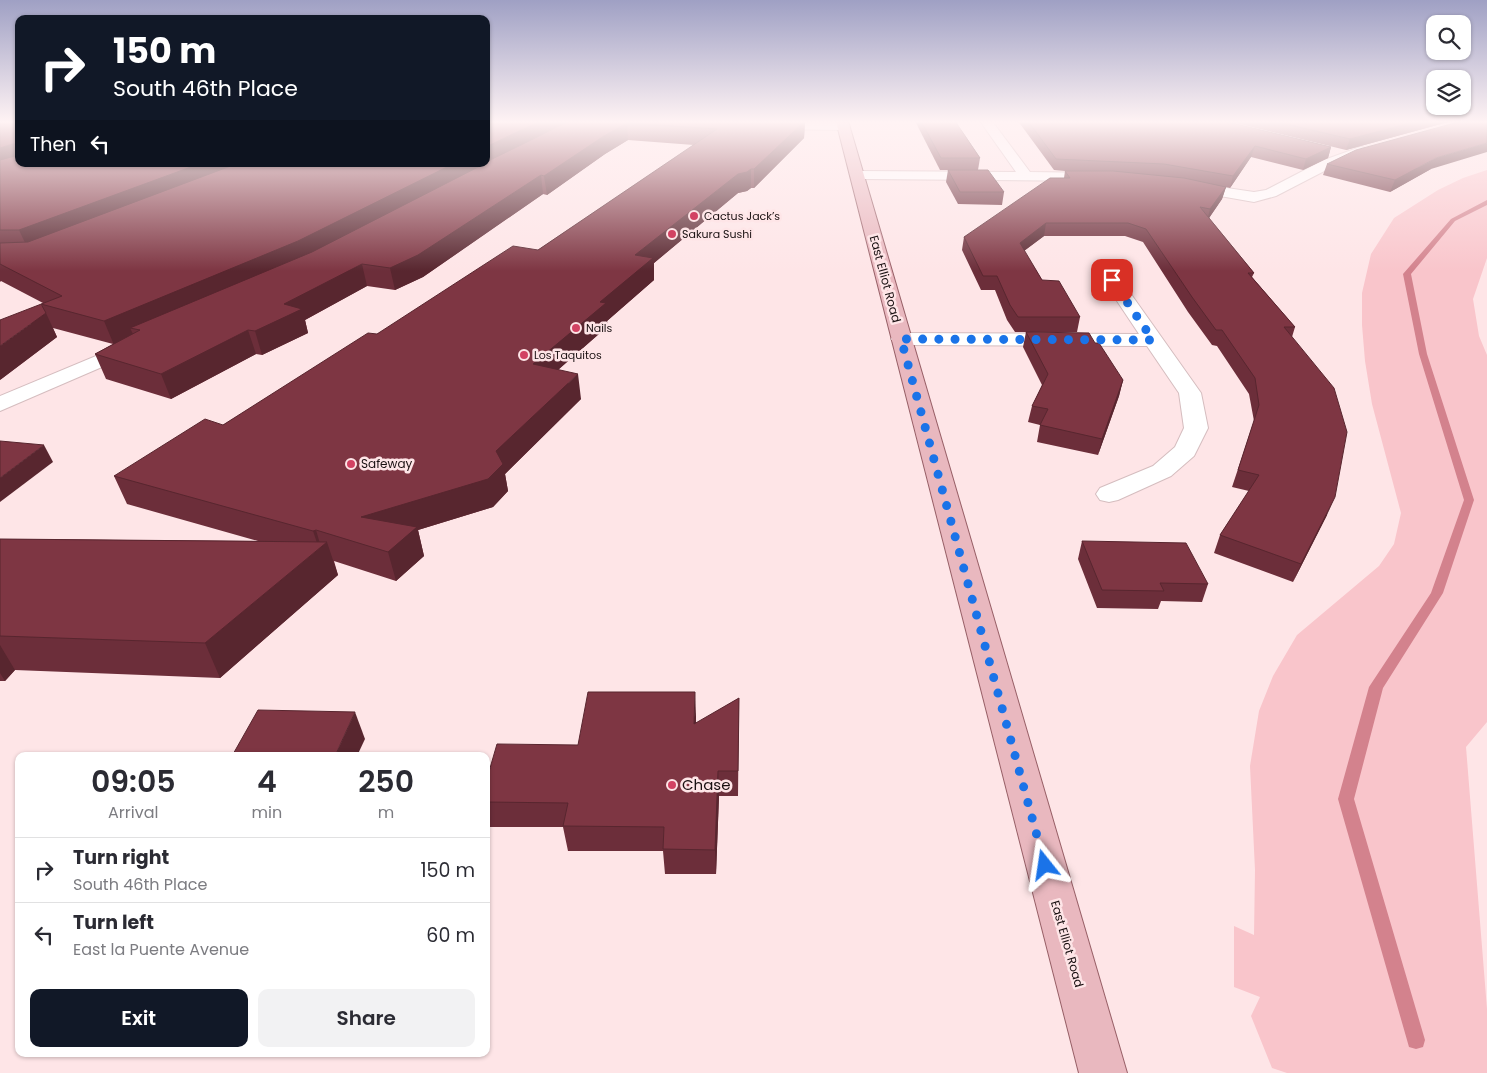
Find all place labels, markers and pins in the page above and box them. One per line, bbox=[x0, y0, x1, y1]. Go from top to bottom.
place label: Cactus Jack’s bbox=[704, 208, 780, 224]
marker: Cactus Jack’s bbox=[688, 210, 700, 222]
place label: Sakura Sushi bbox=[682, 226, 752, 242]
marker: Sakura Sushi bbox=[666, 228, 678, 240]
pin bbox=[1091, 259, 1133, 301]
place label: Nails bbox=[586, 320, 613, 336]
marker: Nails bbox=[570, 322, 582, 334]
place label: Los Taquitos bbox=[534, 347, 602, 363]
marker: Los Taquitos bbox=[518, 349, 530, 361]
place label: Safeway bbox=[361, 455, 412, 472]
marker: Safeway bbox=[345, 458, 357, 470]
place label: Chase bbox=[682, 774, 730, 795]
marker: Chase bbox=[666, 779, 678, 791]

